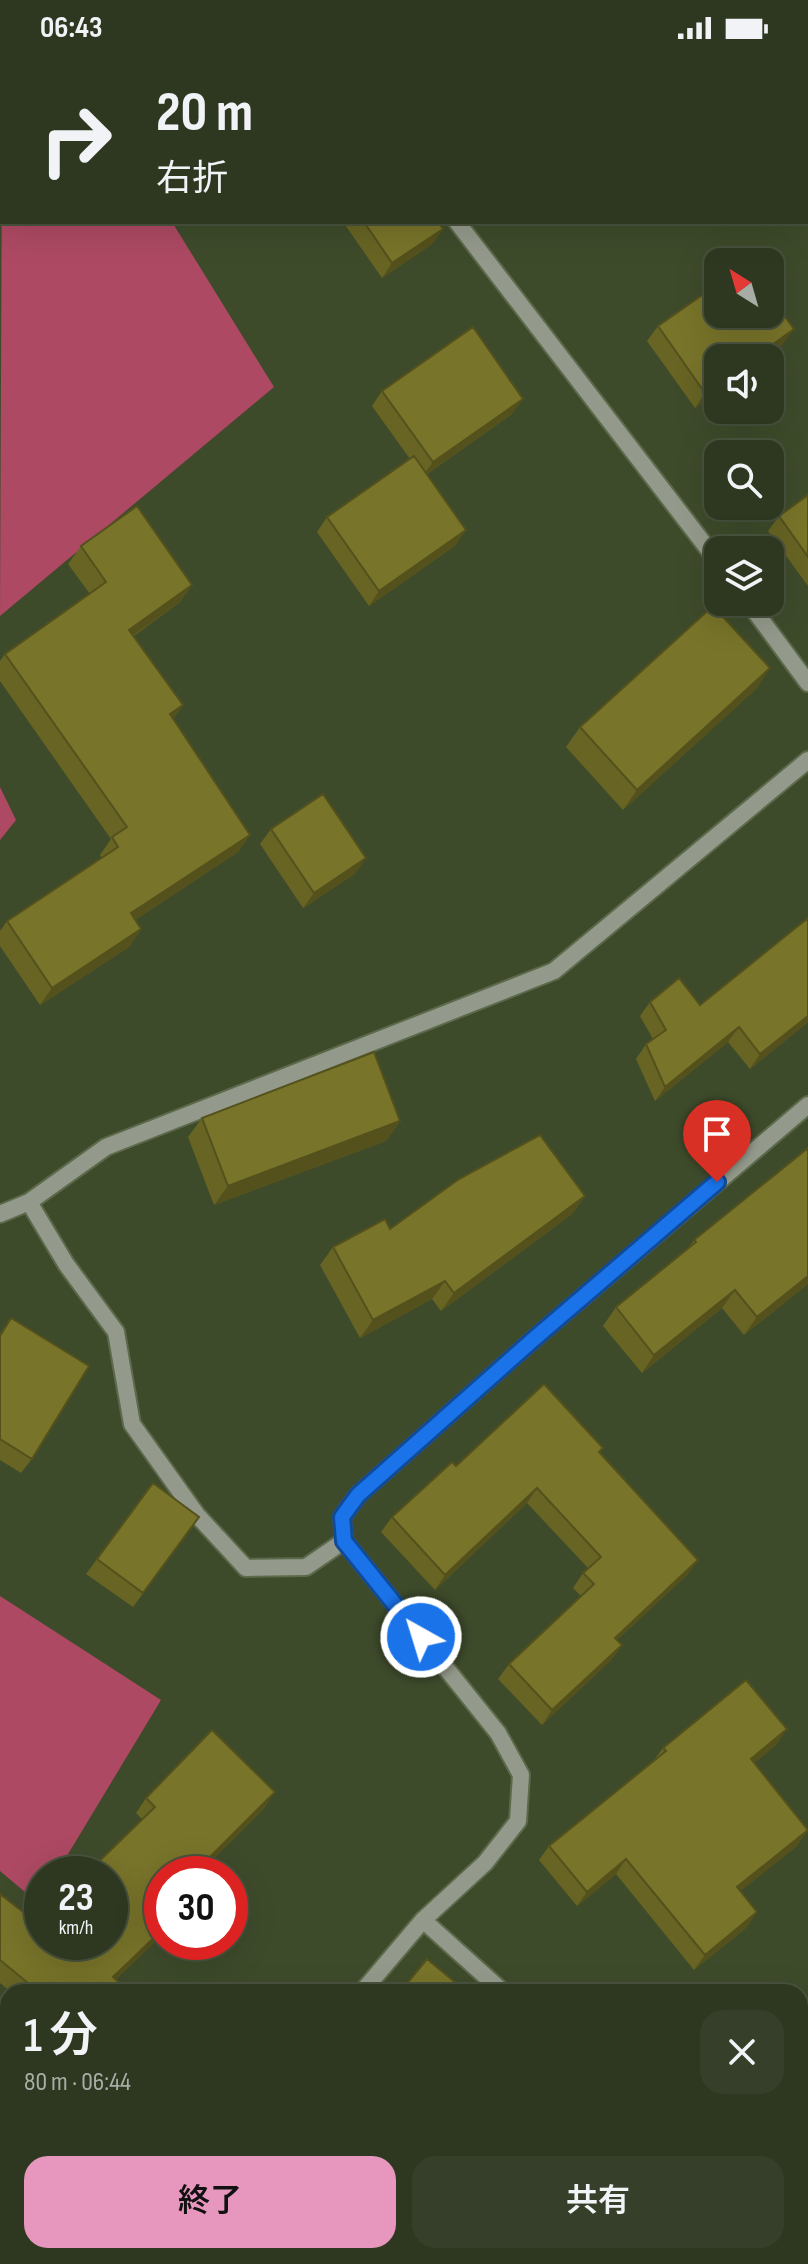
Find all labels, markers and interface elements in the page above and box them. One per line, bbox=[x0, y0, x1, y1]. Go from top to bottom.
text: 06:43 bbox=[40, 10, 103, 46]
text: 20 m bbox=[156, 80, 253, 147]
icon: right bbox=[24, 88, 128, 192]
text: 右折 bbox=[156, 158, 228, 201]
north arrow bbox=[704, 248, 784, 328]
map controls bbox=[704, 248, 784, 616]
button: sound bbox=[704, 344, 784, 424]
button: search bbox=[704, 440, 784, 520]
button: layers bbox=[704, 536, 784, 616]
pin bbox=[683, 1100, 751, 1182]
icon: arrive bbox=[695, 1112, 739, 1156]
position arrow bbox=[379, 1595, 463, 1679]
speed limit sign: 30 bbox=[144, 1856, 248, 1960]
text: 23 bbox=[58, 1874, 94, 1922]
text: km/h bbox=[59, 1916, 93, 1940]
text: 1 分 bbox=[24, 2008, 98, 2065]
button: close bbox=[700, 2010, 784, 2094]
text: 80 m · 06:44 bbox=[24, 2067, 131, 2098]
button: 終了 bbox=[24, 2156, 396, 2248]
button: 共有 bbox=[412, 2156, 784, 2248]

